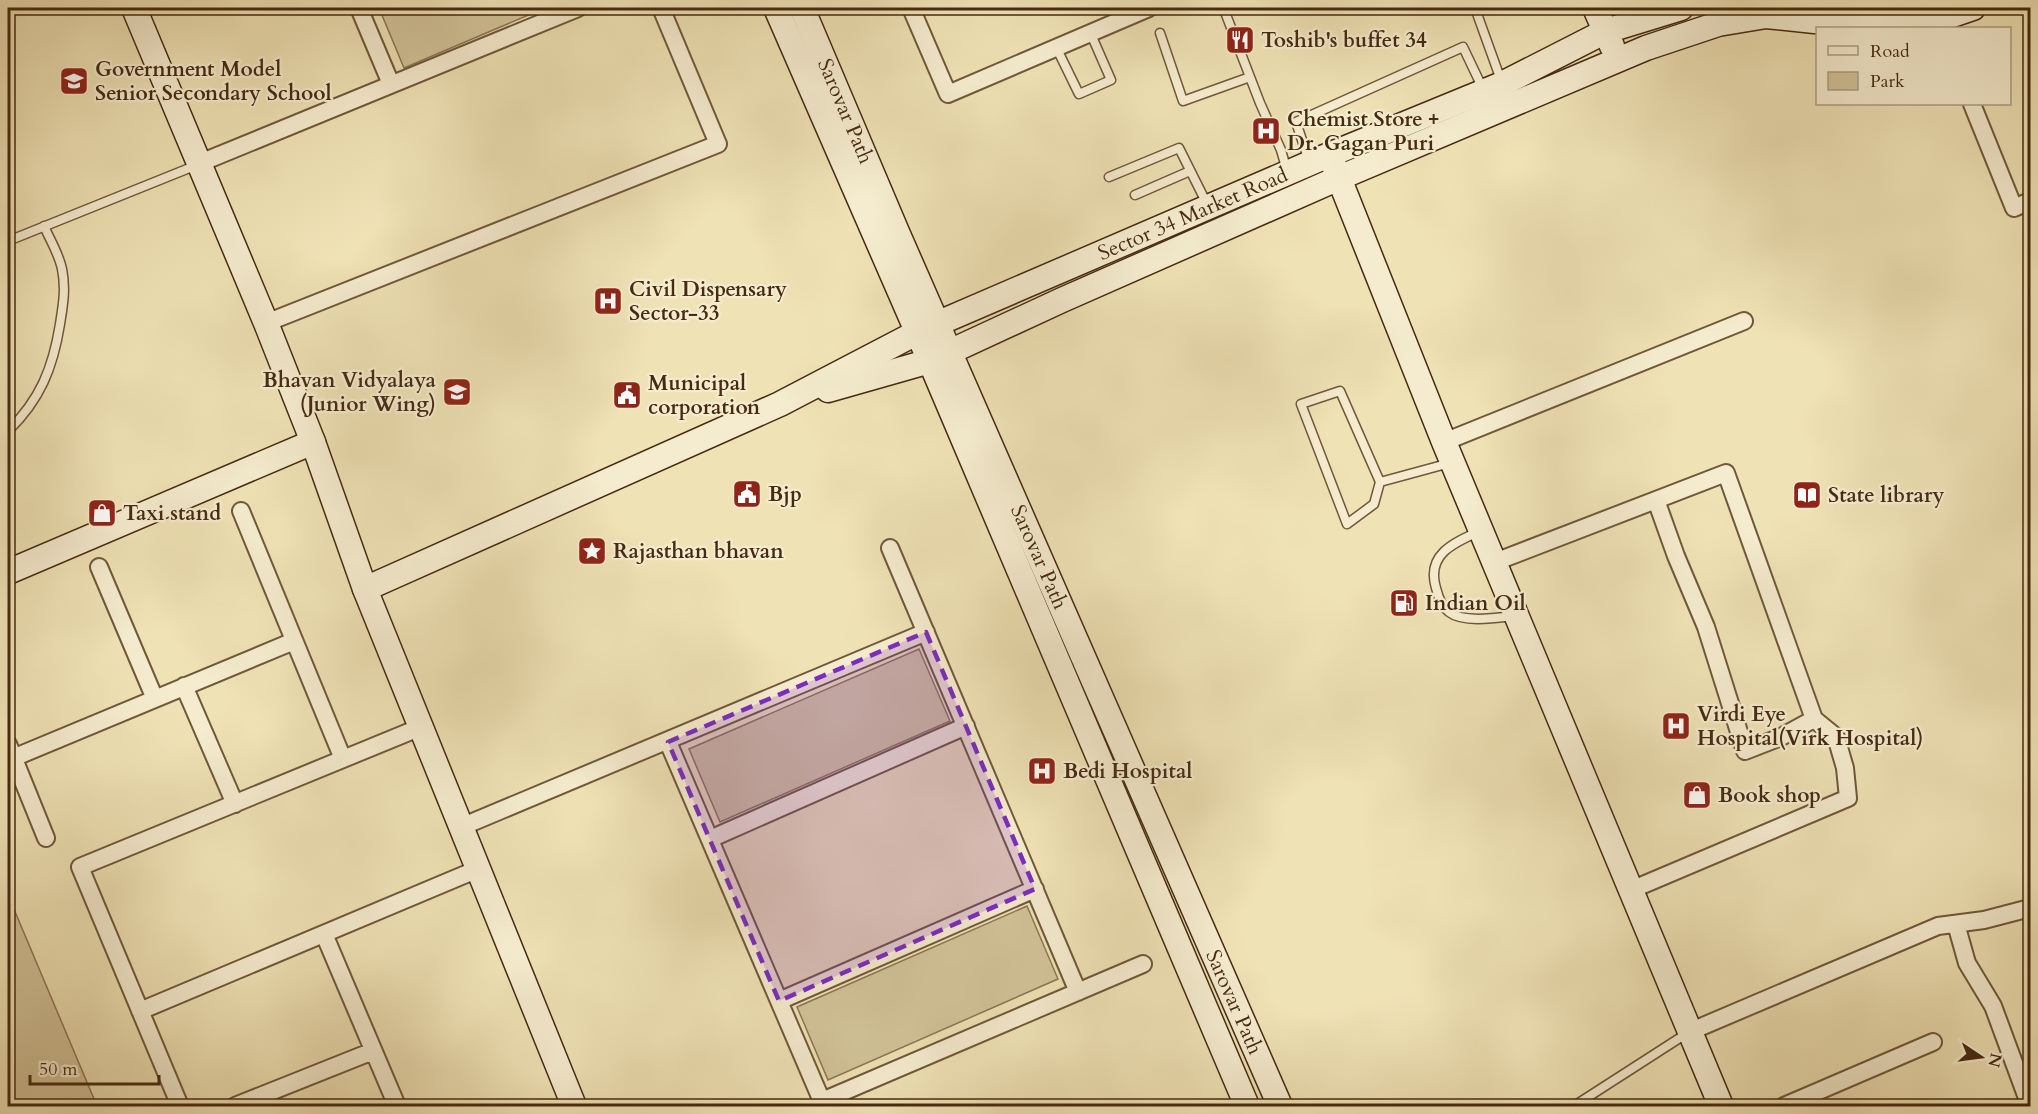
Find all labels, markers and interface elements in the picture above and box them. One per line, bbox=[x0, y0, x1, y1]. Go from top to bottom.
restaurant icon: Toshib's buffet 34 bbox=[1224, 24, 1256, 56]
place label: Toshib's buffet 34 bbox=[1261, 26, 1427, 55]
legend bbox=[1816, 27, 2011, 105]
text: Road bbox=[1870, 39, 1910, 64]
street label: Sarovar Path bbox=[811, 54, 881, 168]
place label: Government Model Senior Secondary School bbox=[95, 55, 332, 108]
school or university icon: Government Model Senior Secondary School bbox=[58, 65, 90, 97]
text: Park bbox=[1870, 69, 1905, 94]
place label: Chemist Store + Dr. Gagan Puri bbox=[1287, 105, 1439, 158]
hospital icon: Chemist Store + Dr. Gagan Puri bbox=[1250, 115, 1282, 147]
street label: Sector 34 Market Road bbox=[1093, 160, 1292, 267]
place label: Civil Dispensary Sector-33 bbox=[629, 275, 787, 328]
hospital icon: Civil Dispensary Sector-33 bbox=[592, 285, 624, 317]
place label: Bhavan Vidyalaya (Junior Wing) bbox=[263, 366, 437, 419]
place label: Municipal corporation bbox=[648, 369, 761, 422]
school or university icon: Bhavan Vidyalaya (Junior Wing) bbox=[441, 376, 473, 408]
public building icon: Municipal corporation bbox=[611, 379, 643, 411]
public building icon: Bjp bbox=[731, 478, 763, 510]
library icon: State library bbox=[1791, 479, 1823, 511]
place label: Bjp bbox=[768, 480, 802, 509]
place label: State library bbox=[1828, 481, 1944, 510]
shop icon: Taxi stand bbox=[86, 497, 118, 529]
place label: Taxi stand bbox=[123, 499, 221, 528]
street label: Sarovar Path bbox=[1004, 500, 1075, 614]
place icon: Rajasthan bhavan bbox=[576, 535, 608, 567]
place label: Rajasthan bhavan bbox=[613, 537, 784, 566]
fuel station icon: Indian Oil bbox=[1388, 587, 1420, 619]
place label: Indian Oil bbox=[1425, 589, 1526, 618]
place label: Virdi Eye Hospital(Virk Hospital) bbox=[1697, 700, 1923, 753]
hospital icon: Virdi Eye Hospital(Virk Hospital) bbox=[1660, 710, 1692, 742]
hospital icon: Bedi Hospital bbox=[1026, 755, 1058, 787]
place label: Bedi Hospital bbox=[1063, 757, 1193, 786]
shop icon: Book shop bbox=[1681, 779, 1713, 811]
place label: Book shop bbox=[1718, 781, 1821, 810]
street label: Sarovar Path bbox=[1199, 945, 1270, 1059]
north arrow bbox=[1951, 1027, 2011, 1087]
scale bar bbox=[30, 1048, 159, 1086]
text: N bbox=[1982, 1051, 2007, 1069]
text: 50 m bbox=[39, 1057, 78, 1082]

